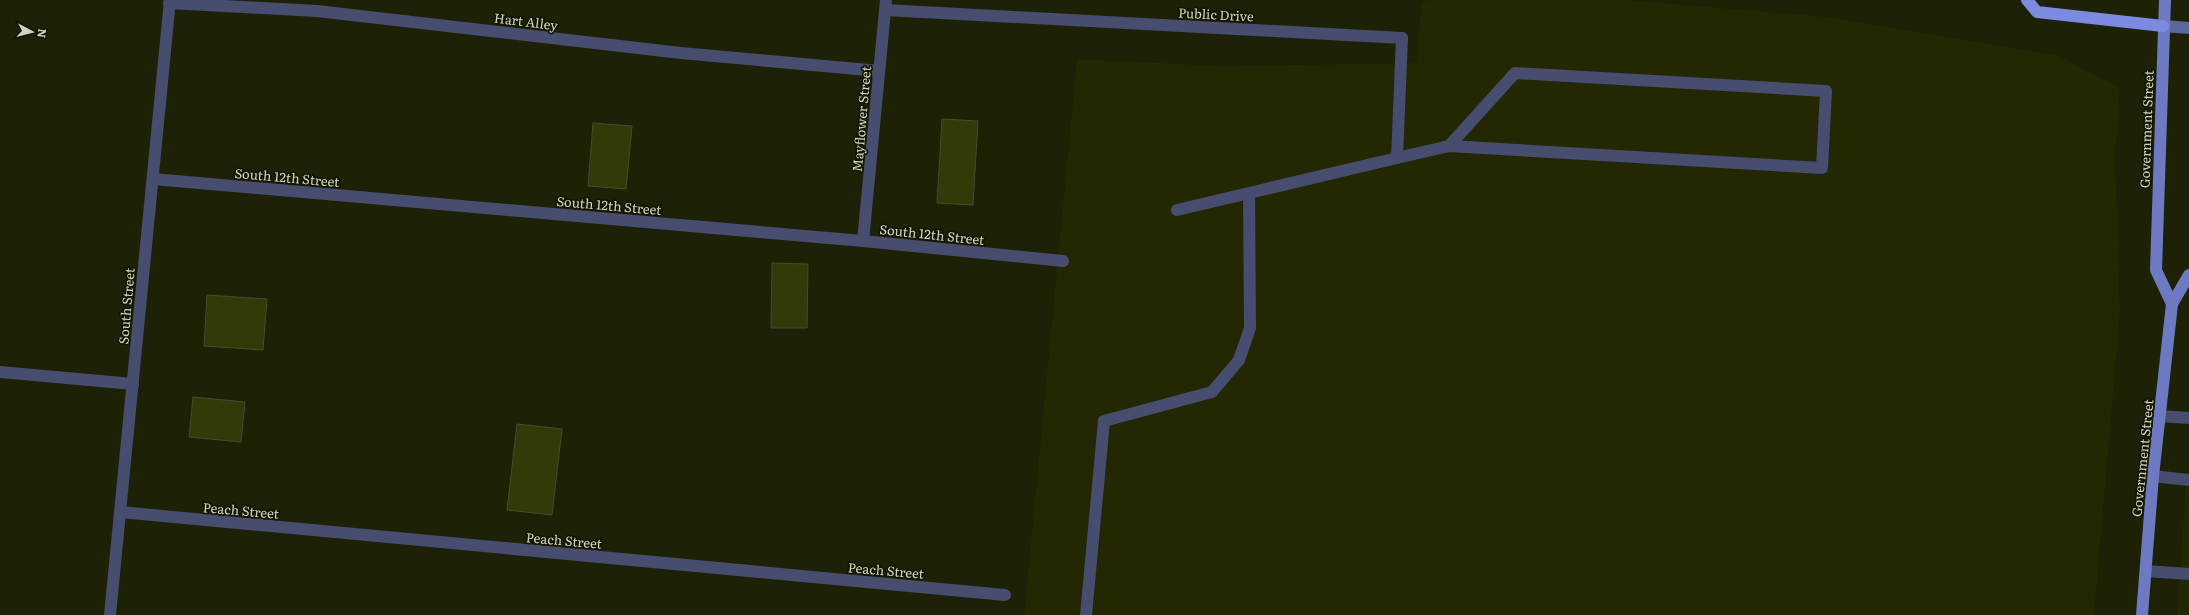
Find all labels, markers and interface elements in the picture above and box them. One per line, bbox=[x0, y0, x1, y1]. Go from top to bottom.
street label: Public Drive bbox=[1178, 3, 1254, 25]
street label: Hart Alley bbox=[493, 8, 559, 34]
north arrow bbox=[12, 12, 52, 52]
text: N bbox=[34, 28, 51, 39]
street label: Mayflower Street bbox=[847, 65, 875, 173]
street label: Government Street bbox=[2134, 69, 2158, 188]
street label: South 12th Street bbox=[234, 163, 341, 191]
street label: South 12th Street bbox=[556, 191, 663, 219]
street label: South 12th Street bbox=[879, 219, 986, 249]
street label: South Street bbox=[113, 266, 139, 345]
street label: Government Street bbox=[2126, 397, 2158, 518]
street label: Peach Street bbox=[202, 497, 281, 523]
street label: Peach Street bbox=[525, 527, 604, 553]
street label: Peach Street bbox=[847, 557, 926, 583]

